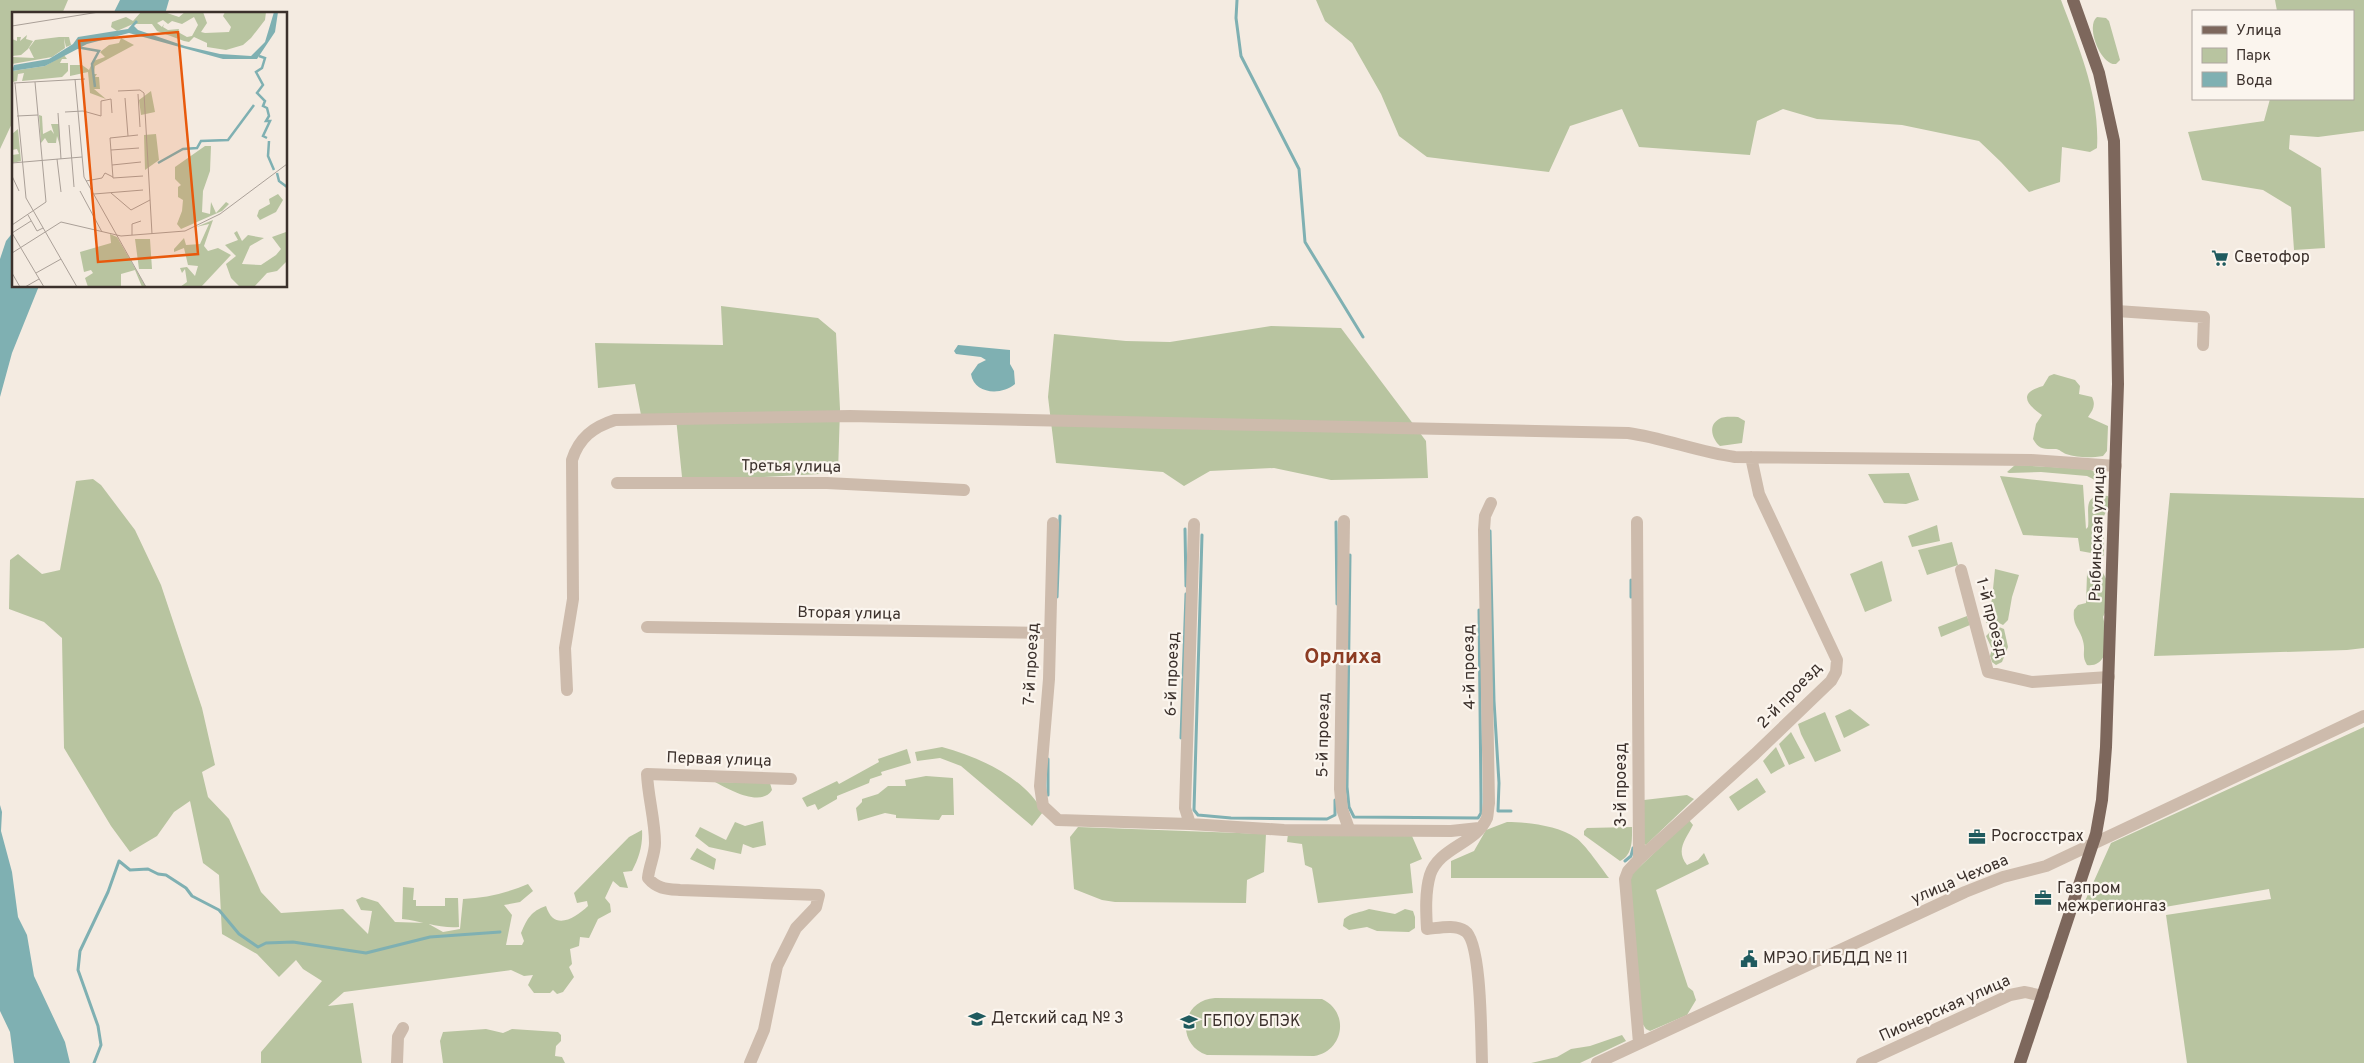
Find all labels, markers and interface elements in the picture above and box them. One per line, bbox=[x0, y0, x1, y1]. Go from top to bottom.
legend bbox=[2192, 10, 2354, 100]
inset map bbox=[12, 12, 288, 288]
text: Улица bbox=[2236, 22, 2281, 41]
text: Парк bbox=[2236, 47, 2271, 66]
text: Вода bbox=[2236, 72, 2272, 91]
supermarket icon: Светофор bbox=[2210, 248, 2230, 268]
place label: Светофор bbox=[2234, 248, 2310, 268]
street label: Третья улица bbox=[741, 456, 841, 478]
street label: Рыбинская улица bbox=[2086, 466, 2110, 602]
street label: 1-й проезд bbox=[1971, 576, 2011, 660]
street label: Вторая улица bbox=[797, 603, 901, 625]
street label: 7-й проезд bbox=[1020, 622, 1044, 706]
street label: 4-й проезд bbox=[1459, 624, 1481, 710]
street label: 6-й проезд bbox=[1162, 631, 1184, 717]
district label: Орлиха bbox=[1304, 644, 1382, 671]
street label: 2-й проезд bbox=[1753, 659, 1827, 733]
street label: 5-й проезд bbox=[1313, 692, 1335, 778]
street label: 3-й проезд bbox=[1612, 743, 1632, 827]
street label: Первая улица bbox=[666, 748, 772, 772]
office icon: Росгосстрах bbox=[1967, 827, 1987, 847]
place label: Росгосстрах bbox=[1991, 827, 2084, 847]
street label: улица Чехова bbox=[1908, 851, 2012, 909]
place label: Газпром межрегионгаз bbox=[2057, 879, 2167, 917]
office icon: Газпром межрегионгаз bbox=[2033, 888, 2053, 908]
public building icon: МРЭО ГИБДД № 11 bbox=[1739, 949, 1759, 969]
place label: МРЭО ГИБДД № 11 bbox=[1763, 949, 1908, 969]
street label: Пионерская улица bbox=[1876, 971, 2014, 1047]
school or university icon: Детский сад № 3 bbox=[967, 1009, 987, 1029]
place label: Детский сад № 3 bbox=[991, 1009, 1124, 1029]
school or university icon: ГБПОУ БПЭК bbox=[1179, 1012, 1199, 1032]
place label: ГБПОУ БПЭК bbox=[1203, 1012, 1301, 1032]

